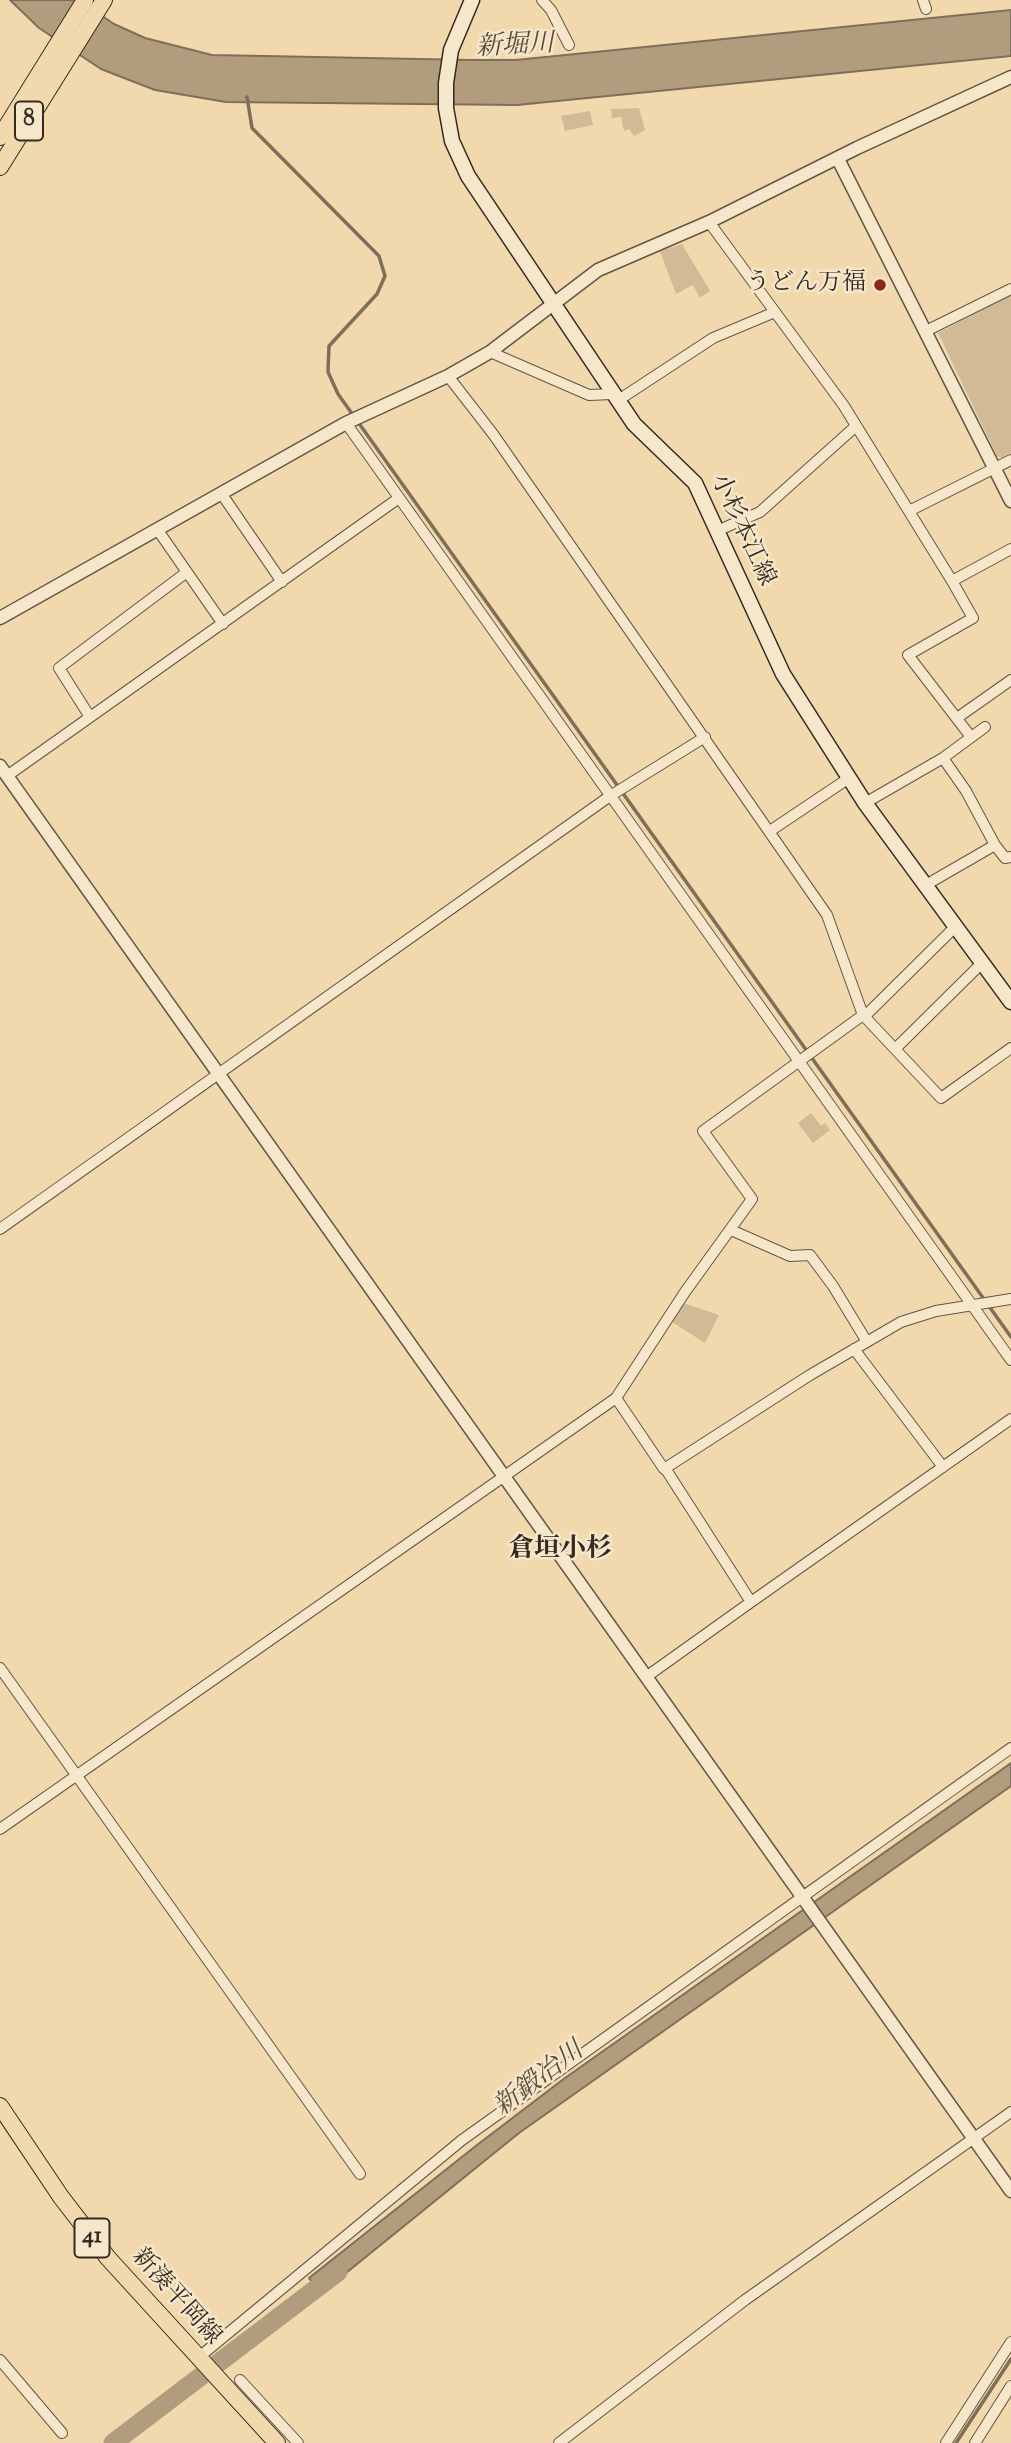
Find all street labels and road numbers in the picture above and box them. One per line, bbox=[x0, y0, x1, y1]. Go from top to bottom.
road number: 8 bbox=[15, 102, 43, 140]
street label: 小杉本江線 bbox=[703, 471, 779, 591]
road number: 41 bbox=[74, 2218, 110, 2258]
street label: 新湊平岡線 bbox=[124, 2244, 226, 2352]

